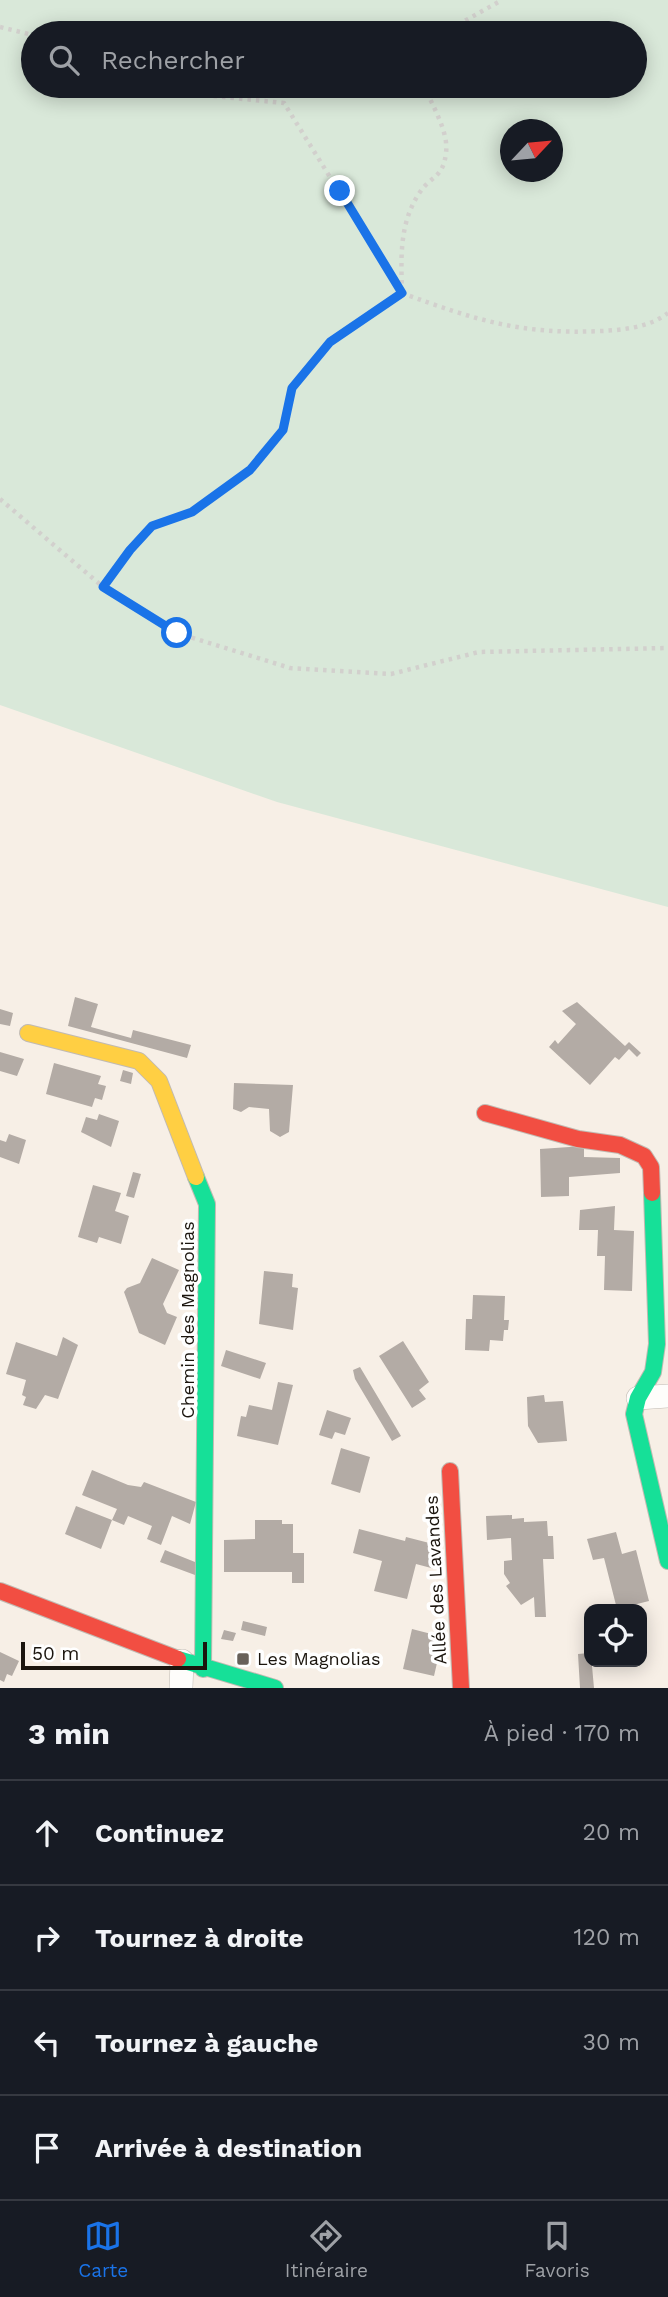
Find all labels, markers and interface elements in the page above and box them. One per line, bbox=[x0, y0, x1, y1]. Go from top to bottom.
search box bbox=[21, 21, 647, 98]
icon: search bbox=[45, 41, 83, 79]
text: Rechercher bbox=[101, 45, 245, 75]
north arrow bbox=[500, 119, 563, 182]
route end bbox=[324, 175, 355, 206]
route start bbox=[161, 617, 192, 648]
street label: Chemin des Magnolias bbox=[177, 1221, 198, 1419]
street label: Allée des Lavandes bbox=[421, 1495, 450, 1665]
map controls bbox=[584, 1604, 647, 1667]
button: locate bbox=[584, 1604, 647, 1667]
scale bar bbox=[21, 1639, 206, 1671]
text: 50 m bbox=[32, 1642, 79, 1665]
place label: Les Magnolias bbox=[257, 1648, 380, 1669]
marker: Les Magnolias bbox=[235, 1651, 251, 1667]
text: 3 min bbox=[28, 1716, 110, 1751]
text: À pied · 170 m bbox=[484, 1720, 640, 1747]
icon: ahead bbox=[28, 1814, 66, 1852]
text: Continuez bbox=[95, 1818, 224, 1848]
text: 20 m bbox=[583, 1819, 640, 1846]
icon: right bbox=[28, 1919, 66, 1957]
text: Tournez à droite bbox=[95, 1923, 304, 1953]
text: 120 m bbox=[574, 1924, 640, 1951]
icon: left bbox=[28, 2024, 66, 2062]
text: Tournez à gauche bbox=[95, 2028, 318, 2058]
text: 30 m bbox=[583, 2029, 640, 2056]
icon: arrive bbox=[28, 2129, 66, 2167]
text: Arrivée à destination bbox=[95, 2133, 362, 2163]
tab: Carte bbox=[78, 2217, 128, 2282]
tab: Itinéraire bbox=[285, 2217, 368, 2282]
tab: Favoris bbox=[525, 2217, 590, 2282]

